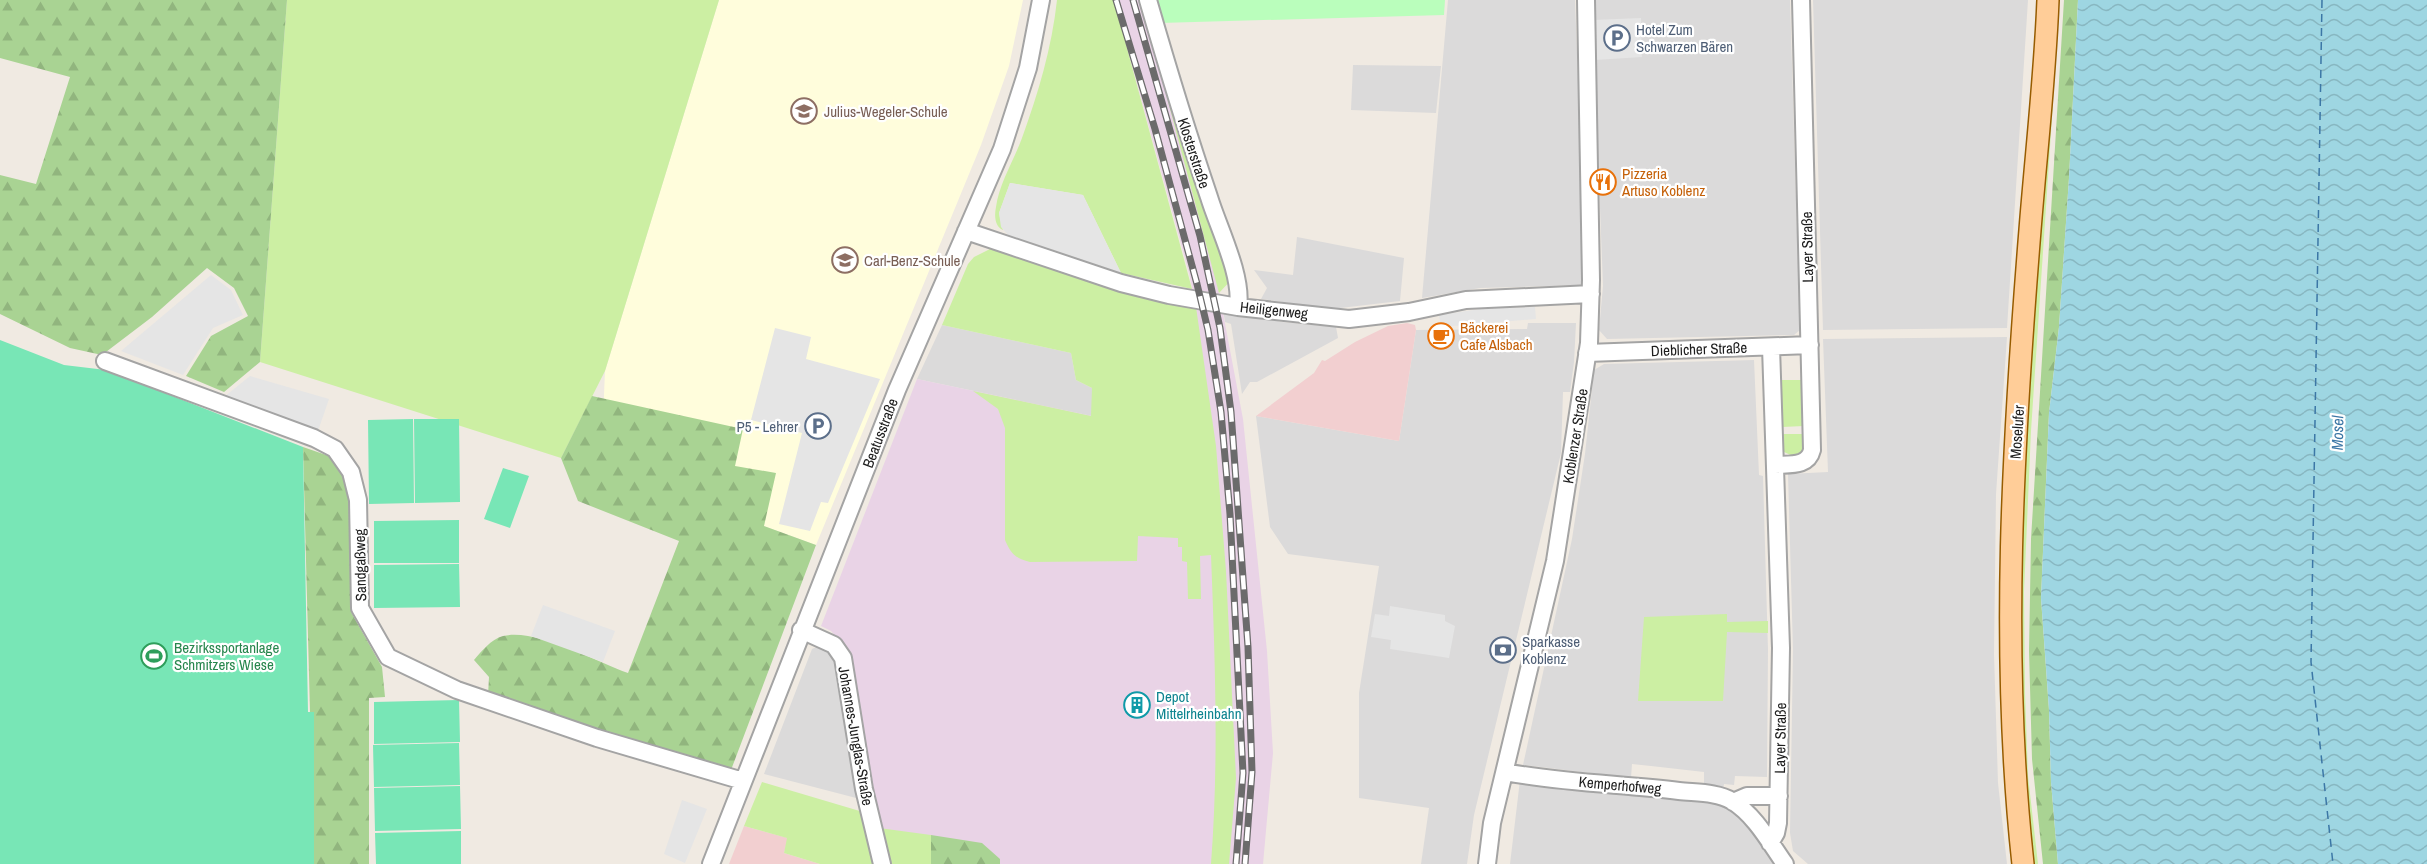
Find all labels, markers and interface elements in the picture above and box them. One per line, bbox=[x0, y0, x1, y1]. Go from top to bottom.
place label: Hotel Zum Schwarzen Bären bbox=[1636, 19, 1733, 57]
parking icon: Hotel Zum Schwarzen Bären bbox=[1602, 23, 1632, 53]
school or university icon: Julius-Wegeler-Schule bbox=[789, 96, 819, 126]
place label: Julius-Wegeler-Schule bbox=[824, 101, 948, 122]
street label: Klosterstraße bbox=[1173, 115, 1215, 191]
place label: Pizzeria Artuso Koblenz bbox=[1621, 163, 1705, 201]
restaurant icon: Pizzeria Artuso Koblenz bbox=[1588, 167, 1618, 197]
street label: Layer Straße bbox=[1796, 211, 1818, 283]
school or university icon: Carl-Benz-Schule bbox=[830, 245, 860, 275]
place label: Carl-Benz-Schule bbox=[864, 250, 961, 271]
street label: Heiligenweg bbox=[1239, 296, 1309, 324]
place label: Bäckerei Cafe Alsbach bbox=[1460, 317, 1532, 355]
cafe icon: Bäckerei Cafe Alsbach bbox=[1426, 321, 1456, 351]
street label: Dieblicher Straße bbox=[1650, 337, 1748, 361]
street label: Koblenzer Straße bbox=[1557, 387, 1593, 485]
street label: Beatusstraße bbox=[857, 395, 903, 471]
street label: Moselufer bbox=[2005, 404, 2029, 460]
parking icon: P5 - Lehrer bbox=[803, 411, 833, 441]
water label: Mosel bbox=[2326, 414, 2348, 451]
place label: P5 - Lehrer bbox=[736, 416, 798, 437]
street label: Sandgaßweg bbox=[349, 528, 371, 601]
place label: Sparkasse Koblenz bbox=[1522, 631, 1580, 669]
bank icon: Sparkasse Koblenz bbox=[1488, 635, 1518, 665]
place label: Bezirkssportanlage Schmitzers Wiese bbox=[174, 637, 279, 675]
sports icon: Bezirkssportanlage Schmitzers Wiese bbox=[139, 641, 169, 671]
street label: Johannes-Junglas-Straße bbox=[833, 665, 879, 807]
place label: Depot Mittelrheinbahn bbox=[1156, 686, 1241, 724]
building icon: Depot Mittelrheinbahn bbox=[1122, 690, 1152, 720]
street label: Layer Straße bbox=[1769, 702, 1791, 774]
street label: Kemperhofweg bbox=[1578, 771, 1662, 799]

